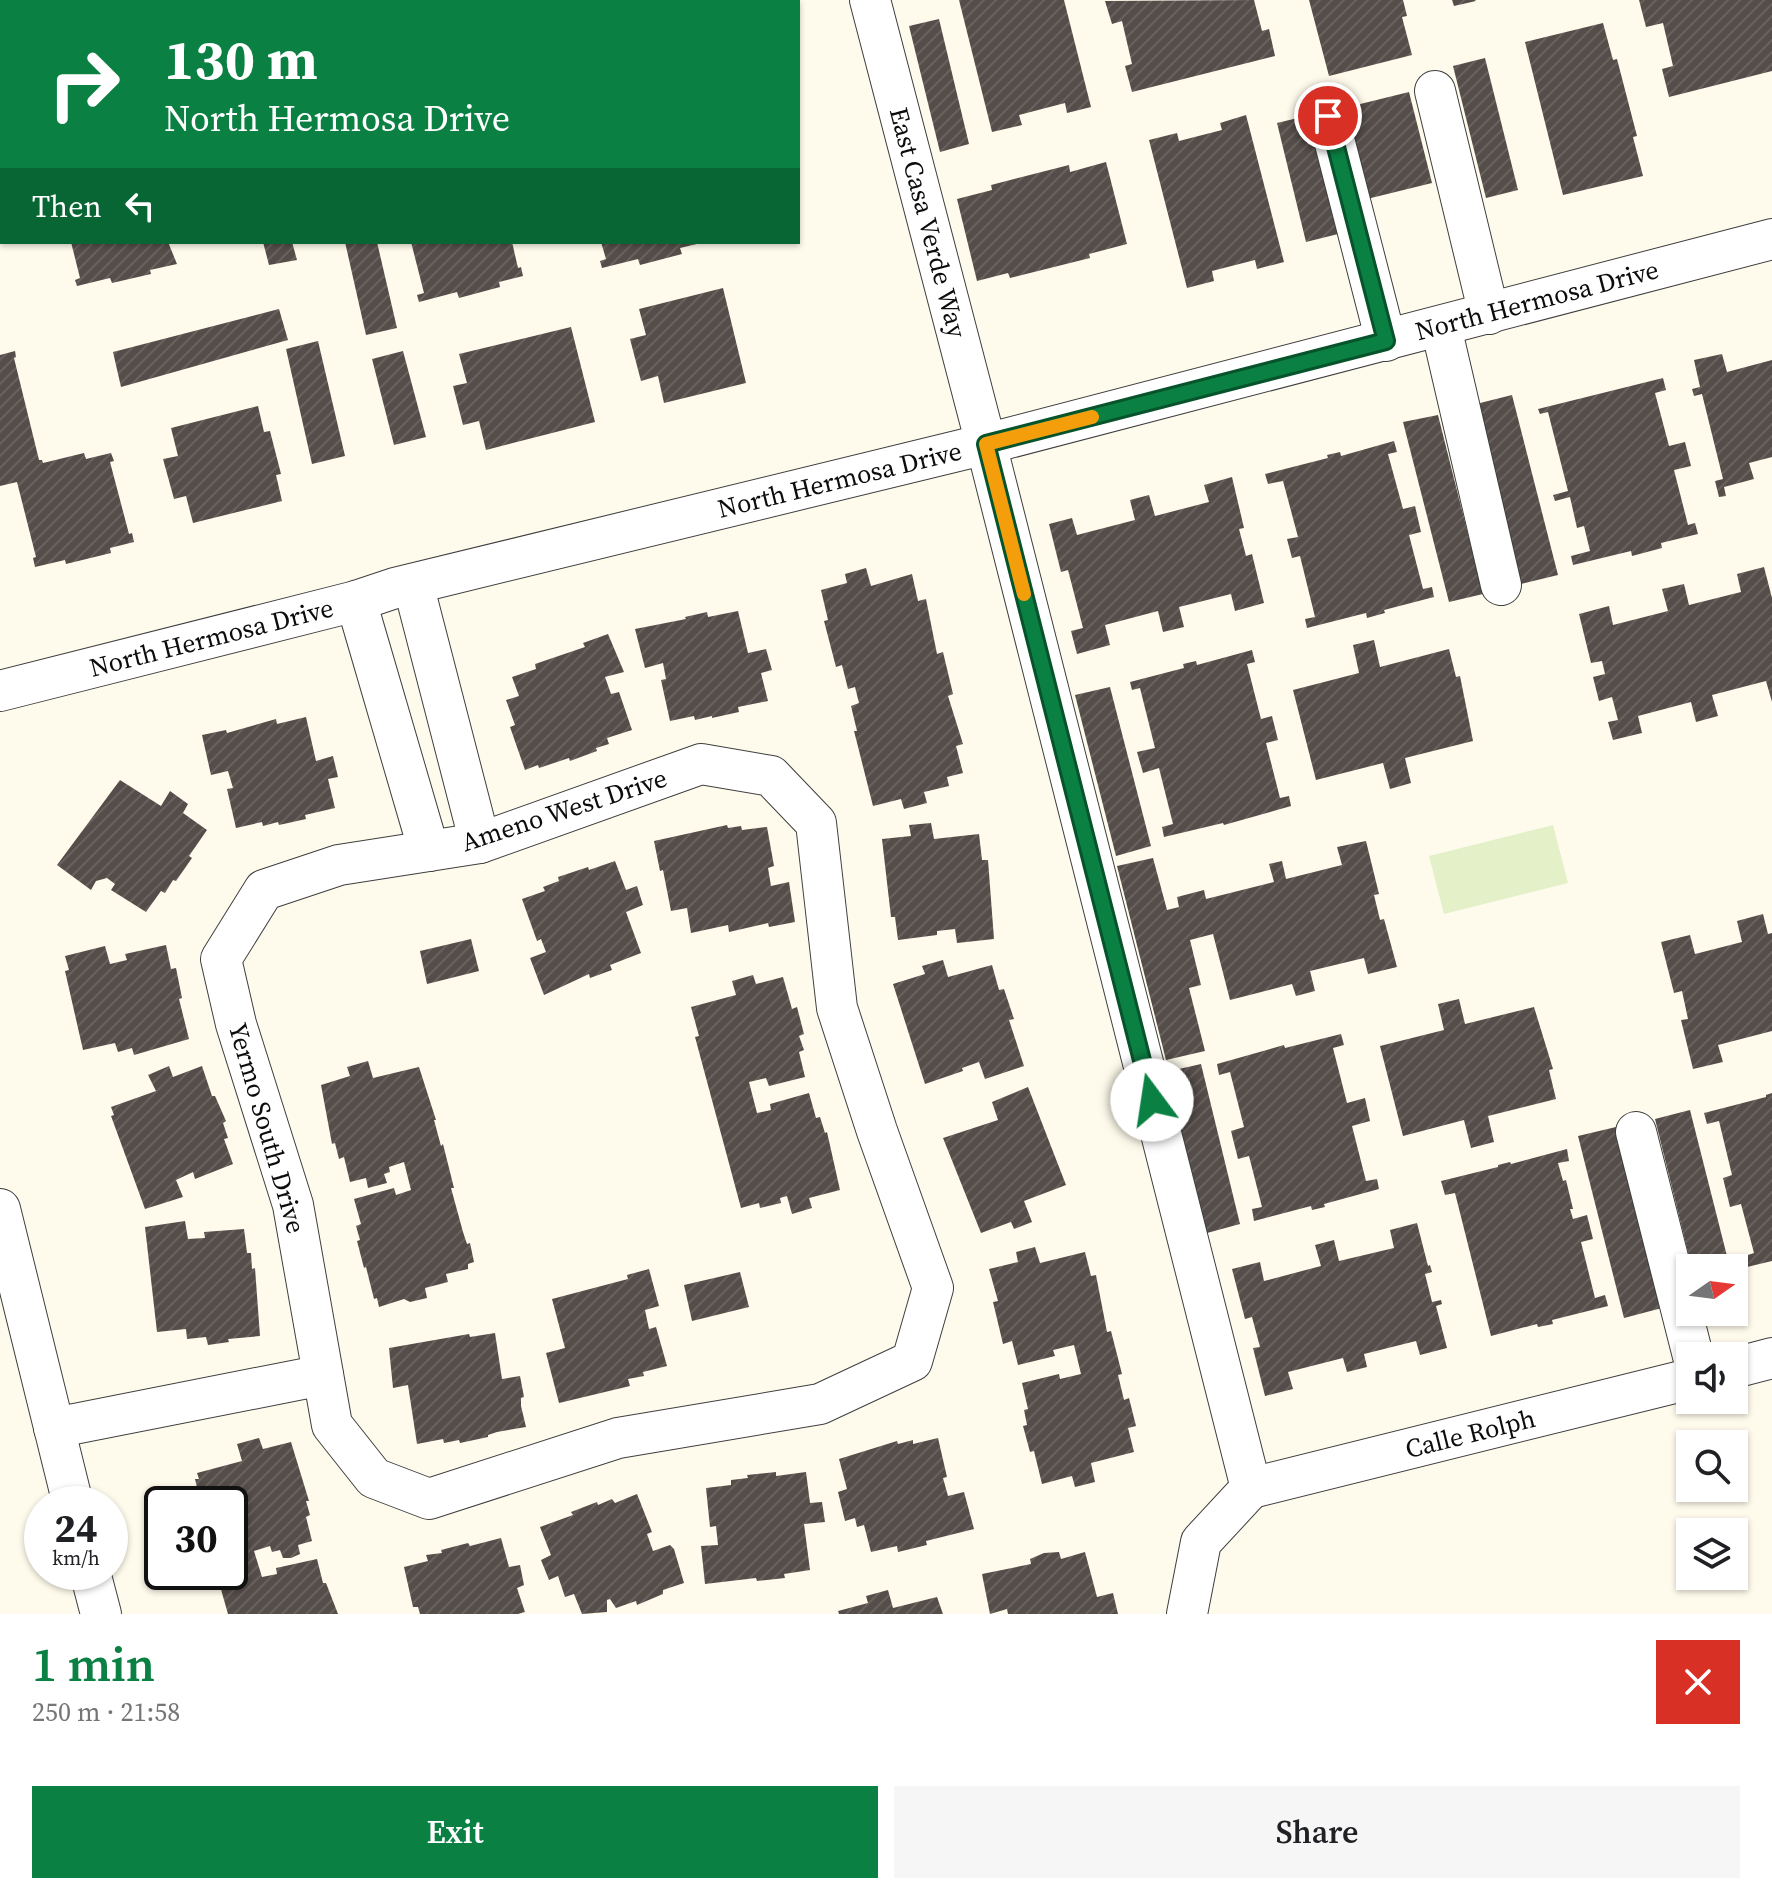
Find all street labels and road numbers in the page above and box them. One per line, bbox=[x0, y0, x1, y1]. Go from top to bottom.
street label: East Casa Verde Way bbox=[881, 103, 976, 342]
street label: North Hermosa Drive bbox=[1411, 251, 1662, 349]
street label: North Hermosa Drive bbox=[714, 433, 965, 527]
street label: North Hermosa Drive bbox=[86, 589, 337, 686]
street label: Ameno West Drive bbox=[457, 760, 671, 860]
street label: Yermo South Drive bbox=[220, 1019, 314, 1237]
street label: Calle Rolph bbox=[1401, 1400, 1539, 1467]

